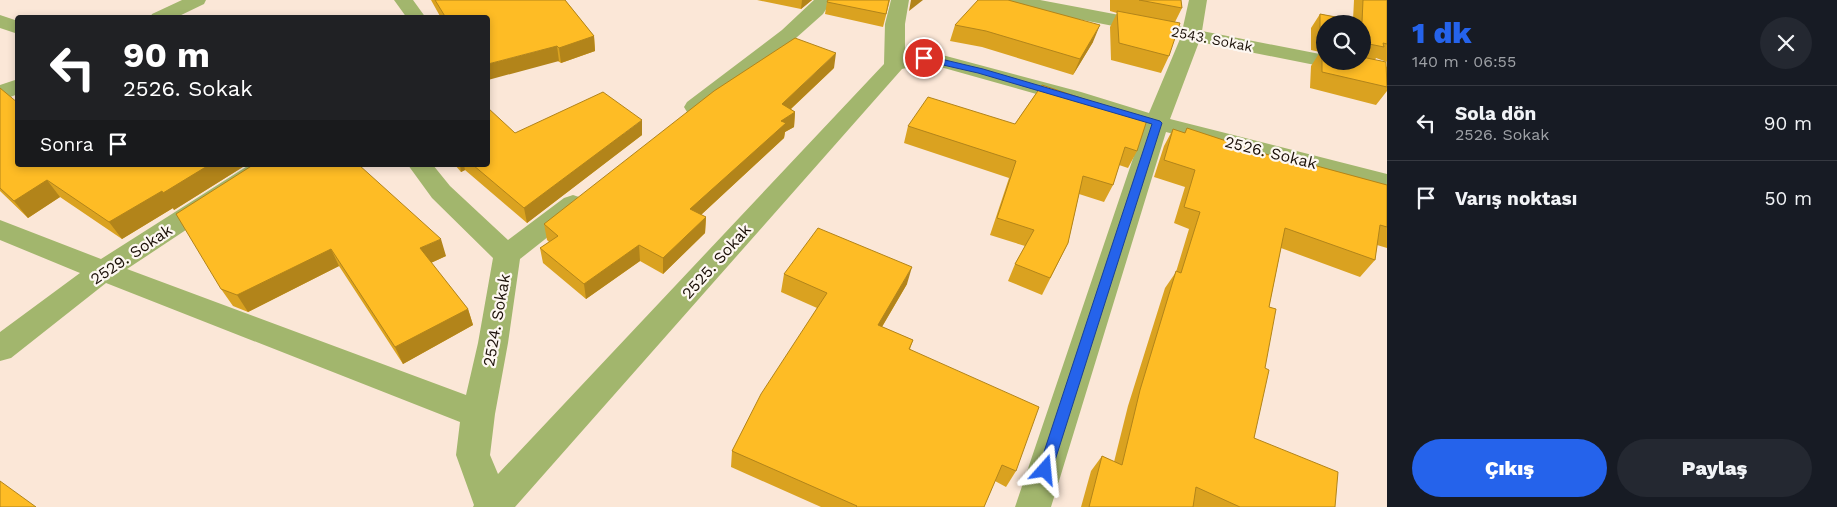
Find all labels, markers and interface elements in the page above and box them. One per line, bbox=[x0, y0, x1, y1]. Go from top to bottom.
map controls bbox=[1316, 15, 1371, 70]
button: search bbox=[1316, 15, 1371, 70]
text: 1 dk bbox=[1412, 15, 1471, 50]
button: close bbox=[1760, 17, 1812, 69]
street label: 2543. Sokak bbox=[1170, 23, 1254, 55]
text: 90 m bbox=[123, 34, 210, 76]
icon: left bbox=[40, 35, 105, 100]
pin bbox=[903, 37, 945, 79]
icon: arrive bbox=[910, 44, 938, 72]
text: 140 m · 06:55 bbox=[1412, 52, 1516, 71]
text: 2526. Sokak bbox=[123, 76, 253, 101]
text: Sola dön bbox=[1455, 102, 1536, 125]
icon: left bbox=[1412, 109, 1440, 137]
text: 90 m bbox=[1764, 112, 1812, 135]
text: 2526. Sokak bbox=[1455, 125, 1549, 144]
icon: arrive bbox=[104, 130, 132, 158]
street label: 2526. Sokak bbox=[1223, 132, 1319, 173]
text: Sonra bbox=[40, 133, 94, 156]
icon: arrive bbox=[1412, 184, 1440, 212]
text: Varış noktası bbox=[1455, 187, 1577, 210]
text: 50 m bbox=[1765, 187, 1812, 210]
street label: 2529. Sokak bbox=[87, 220, 176, 289]
street label: 2525. Sokak bbox=[678, 220, 755, 303]
street label: 2524. Sokak bbox=[479, 272, 514, 368]
button: Çıkış bbox=[1412, 439, 1607, 497]
button: Paylaş bbox=[1617, 439, 1812, 497]
position arrow bbox=[1018, 443, 1070, 495]

